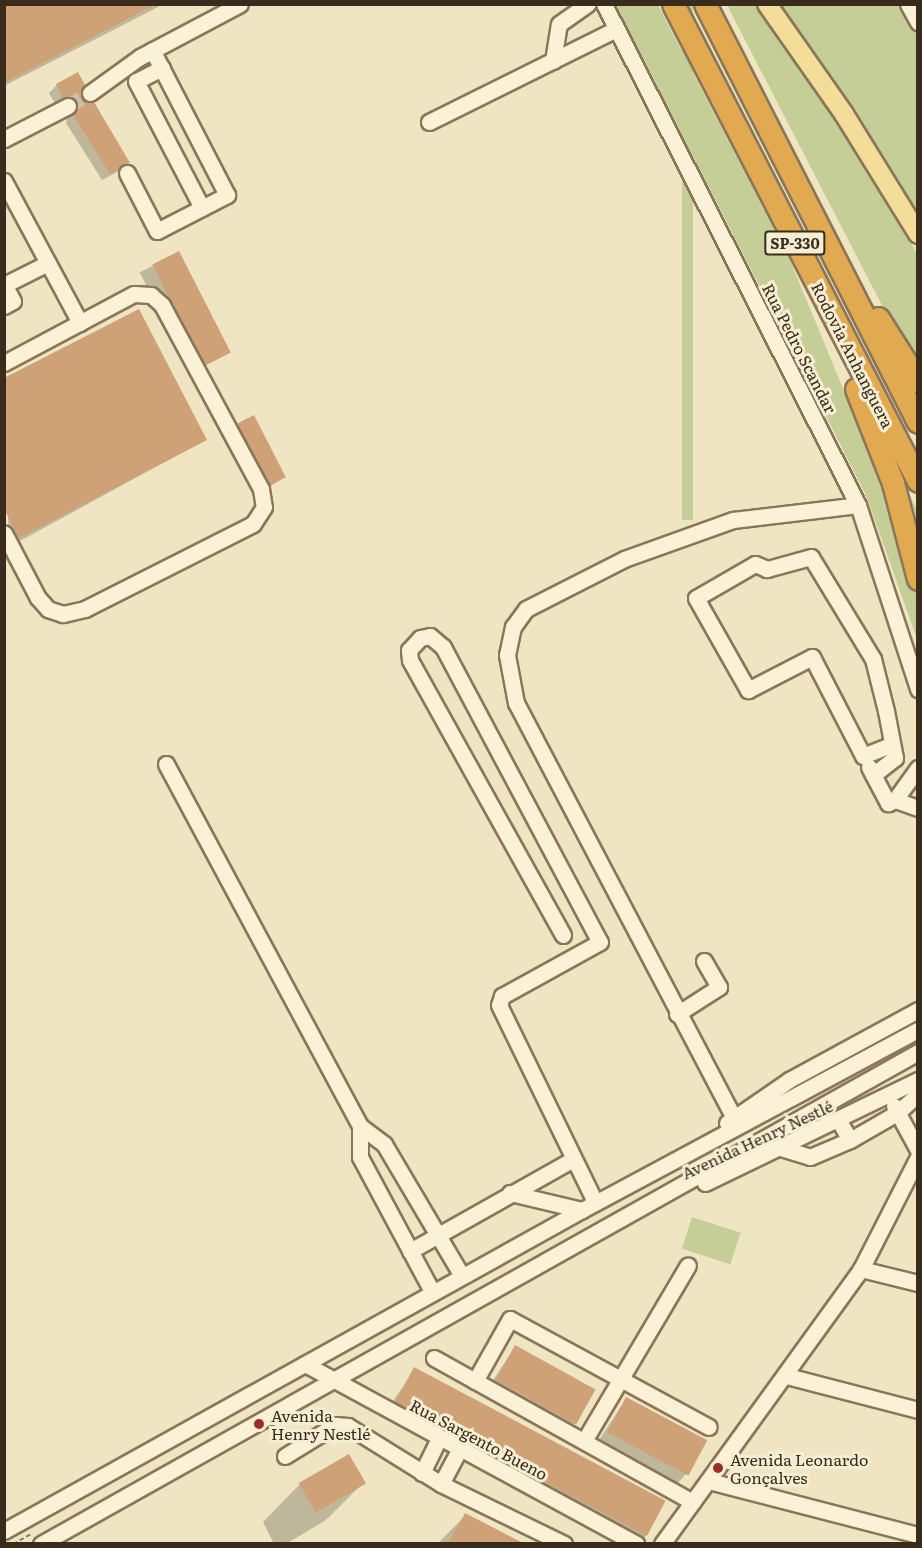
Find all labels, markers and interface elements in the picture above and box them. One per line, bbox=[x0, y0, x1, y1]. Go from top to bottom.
road number: SP-330 bbox=[764, 231, 826, 255]
street label: Rodovia Anhanguera bbox=[808, 279, 898, 431]
street label: Rua Pedro Scandar bbox=[759, 280, 841, 416]
street label: Avenida Henry Nestlé bbox=[678, 1096, 836, 1182]
street label: Rua Sargento Bueno bbox=[407, 1395, 551, 1483]
place label: Avenida Henry Nestlé bbox=[271, 1405, 370, 1443]
marker: Avenida Henry Nestlé bbox=[252, 1417, 266, 1431]
place label: Avenida Leonardo Gonçalves bbox=[730, 1449, 868, 1487]
marker: Avenida Leonardo Gonçalves bbox=[711, 1461, 725, 1475]

